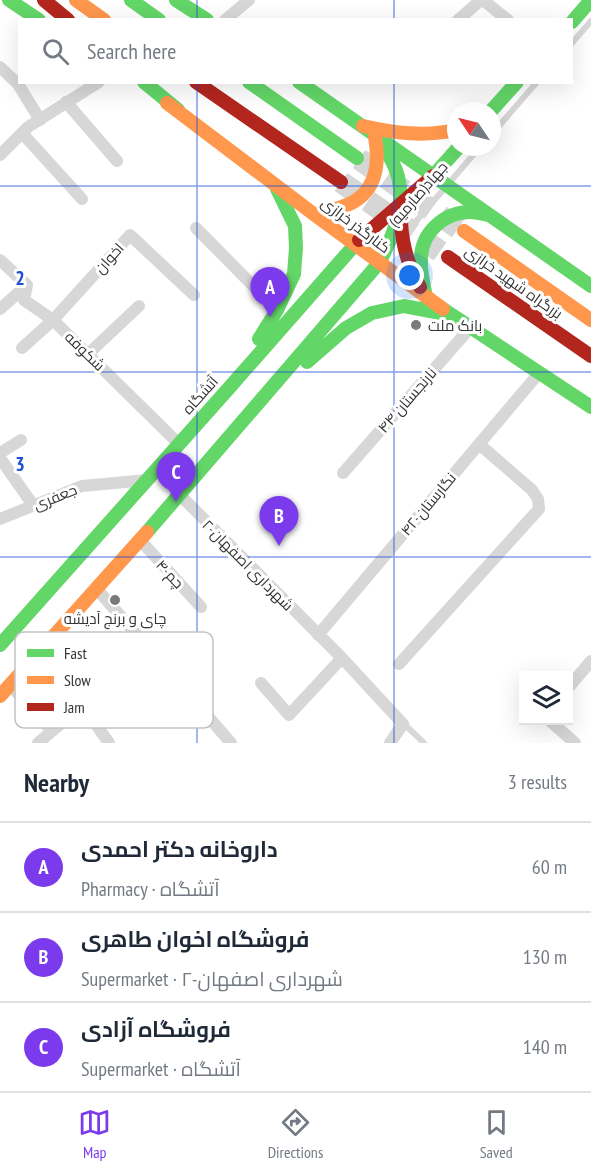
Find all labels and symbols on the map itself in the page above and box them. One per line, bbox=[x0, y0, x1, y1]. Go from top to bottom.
north arrow bbox=[447, 102, 501, 156]
street label: جهاد(صارمیه) bbox=[385, 157, 452, 231]
street label: کنارگذر خرازی bbox=[317, 193, 394, 258]
street label: اخوان bbox=[90, 239, 129, 278]
street label: بزرگراه شهید خرازی bbox=[461, 241, 567, 324]
your location bbox=[395, 261, 424, 290]
text: 2 bbox=[15, 265, 25, 291]
pin: A bbox=[250, 268, 290, 317]
place label: بانک ملت bbox=[428, 316, 482, 335]
marker: بانک ملت bbox=[409, 318, 423, 332]
street label: شکوفه bbox=[61, 327, 109, 375]
street label: ۴۴ نارنجستان bbox=[374, 363, 441, 437]
street label: آتشگاه bbox=[178, 372, 222, 418]
text: 3 bbox=[15, 451, 25, 477]
pin: C bbox=[156, 452, 195, 502]
street label: ۴۲-نگارستان bbox=[396, 469, 461, 540]
street label: جعفری bbox=[30, 480, 80, 515]
pin: B bbox=[260, 496, 298, 546]
street label: ۲-شهرداری اصفهان bbox=[198, 515, 298, 615]
street label: ۴-چم bbox=[151, 556, 188, 593]
marker: چای و برنج آدیشه bbox=[108, 593, 122, 607]
place label: چای و برنج آدیشه bbox=[64, 609, 166, 630]
legend bbox=[15, 632, 213, 728]
text: Fast bbox=[64, 643, 87, 663]
text: Slow bbox=[64, 670, 91, 690]
text: Jam bbox=[63, 697, 85, 717]

